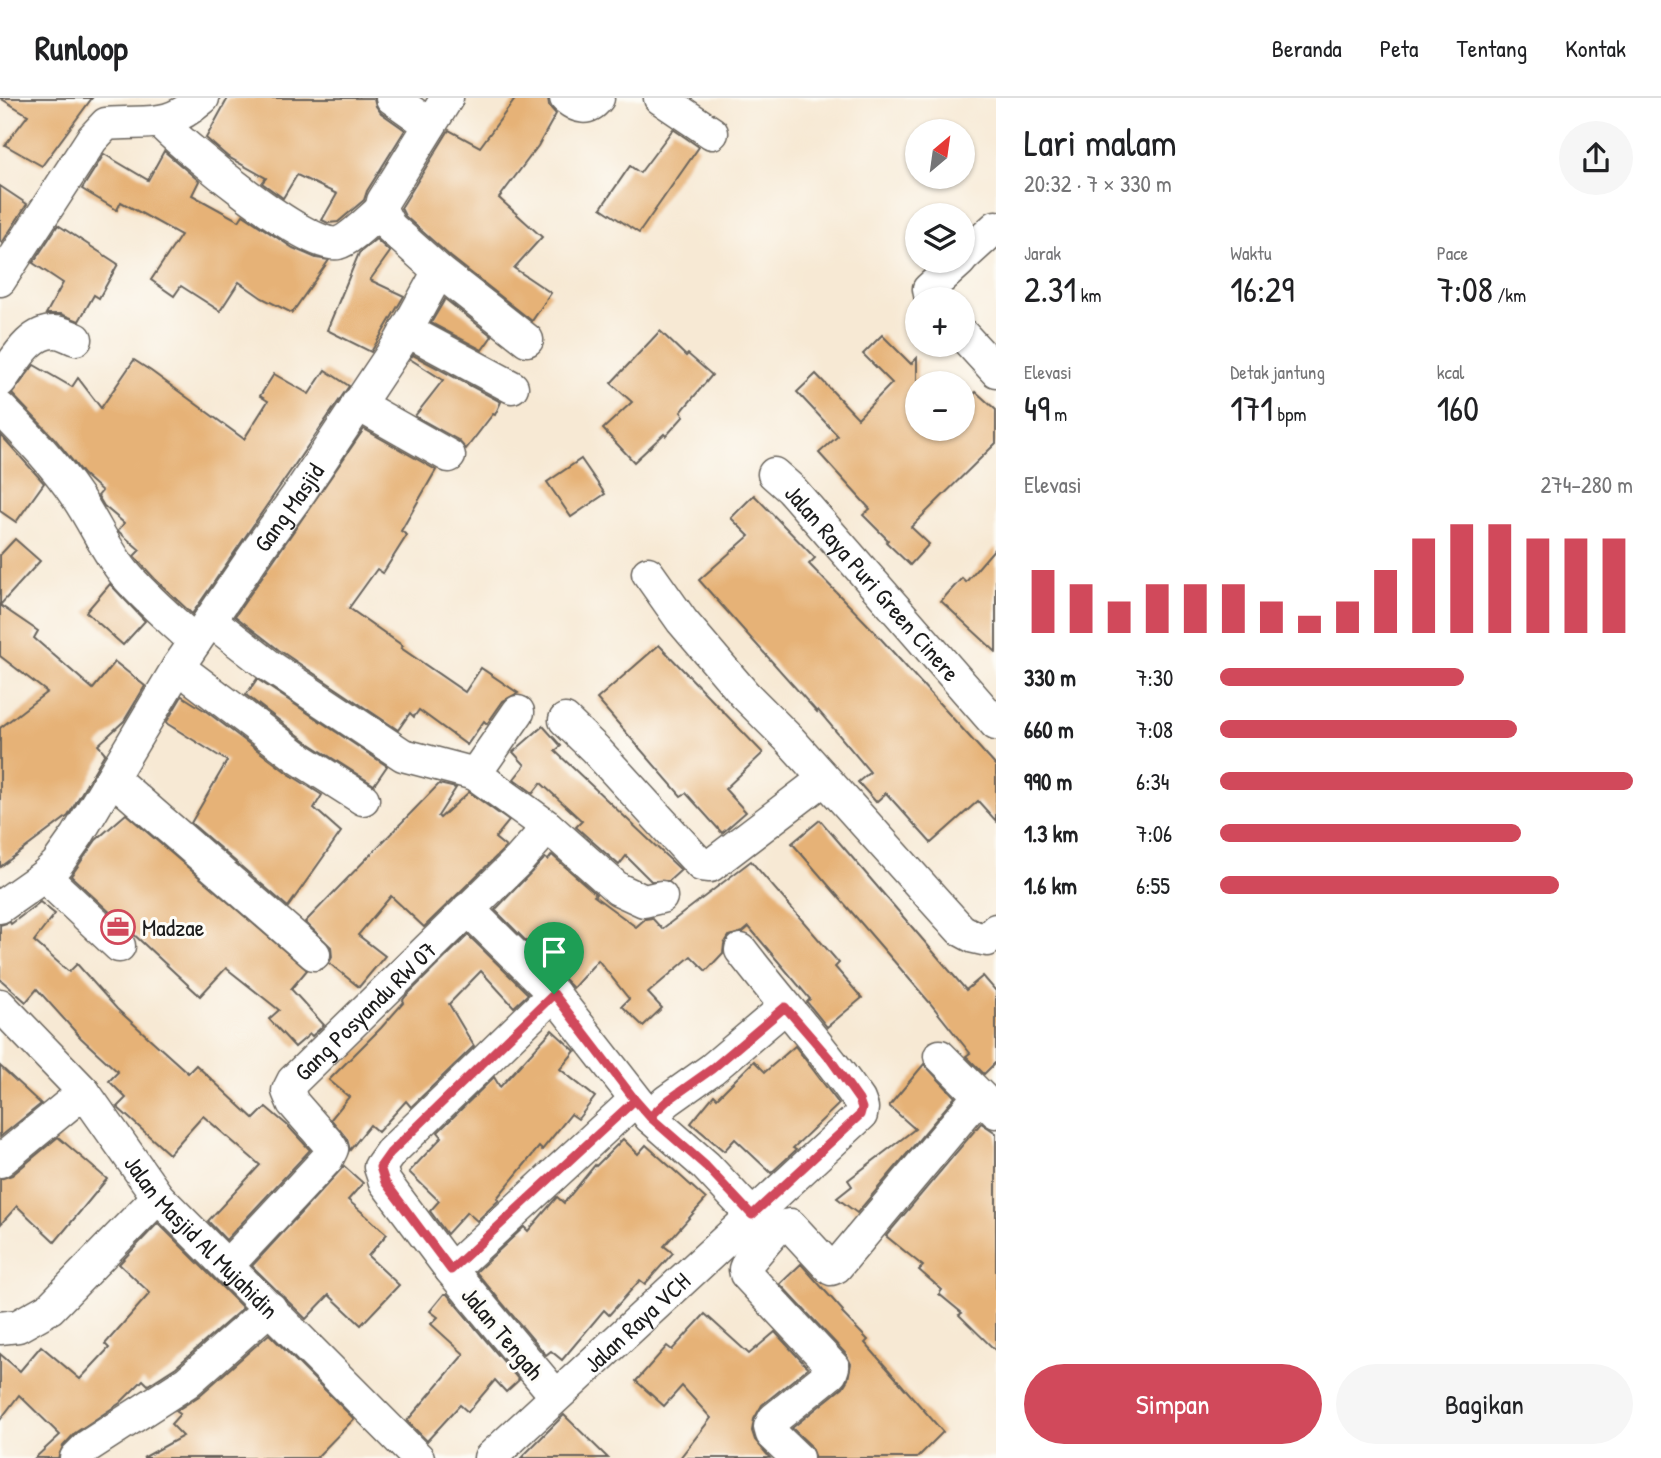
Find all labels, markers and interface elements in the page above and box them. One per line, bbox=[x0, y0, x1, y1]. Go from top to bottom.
text: Runloop bbox=[35, 26, 128, 70]
text: Beranda bbox=[1272, 32, 1342, 64]
text: Peta bbox=[1380, 32, 1418, 64]
text: Tentang bbox=[1456, 32, 1527, 64]
text: Kontak bbox=[1565, 32, 1626, 64]
text: Lari malam bbox=[1024, 116, 1177, 168]
north arrow bbox=[905, 119, 975, 189]
map controls bbox=[905, 119, 975, 441]
button: share bbox=[1559, 121, 1633, 195]
text: 20:32 · 7 × 330 m bbox=[1024, 168, 1172, 199]
button: layers bbox=[905, 203, 975, 273]
text: Jarak bbox=[1024, 240, 1061, 266]
text: Waktu bbox=[1230, 240, 1272, 266]
text: Pace bbox=[1437, 240, 1468, 266]
text: 2.31 bbox=[1024, 266, 1076, 313]
text: 16:29 bbox=[1230, 266, 1294, 313]
text: 7:08 bbox=[1437, 266, 1493, 313]
text: km bbox=[1076, 282, 1101, 308]
text: /km bbox=[1493, 282, 1526, 308]
button: + bbox=[905, 287, 975, 357]
text: Elevasi bbox=[1024, 359, 1072, 385]
text: Detak jantung bbox=[1230, 359, 1325, 385]
text: kcal bbox=[1437, 359, 1464, 385]
button: − bbox=[905, 371, 975, 441]
text: 49 bbox=[1024, 385, 1050, 432]
text: 171 bbox=[1230, 385, 1273, 432]
text: 160 bbox=[1437, 385, 1479, 432]
text: m bbox=[1050, 401, 1067, 427]
text: bpm bbox=[1273, 401, 1306, 427]
street label: Gang Masjid bbox=[246, 457, 331, 558]
text: Elevasi bbox=[1024, 469, 1082, 500]
text: 274–280 m bbox=[1541, 469, 1633, 500]
street label: Jalan Raya Puri Green Cinere bbox=[778, 477, 968, 688]
text: 330 m bbox=[1024, 662, 1076, 693]
text: 7:30 bbox=[1136, 662, 1173, 693]
text: 660 m bbox=[1024, 714, 1074, 745]
text: 7:08 bbox=[1136, 714, 1173, 745]
text: 990 m bbox=[1024, 766, 1072, 797]
text: 6:34 bbox=[1136, 766, 1169, 797]
text: 1.3 km bbox=[1024, 818, 1078, 849]
text: 7:06 bbox=[1136, 818, 1172, 849]
text: 1.6 km bbox=[1024, 870, 1077, 901]
text: 6:55 bbox=[1136, 870, 1170, 901]
office icon: Madzae bbox=[99, 908, 137, 946]
place label: Madzae bbox=[142, 911, 205, 943]
pin bbox=[524, 922, 584, 994]
icon: arrive bbox=[535, 933, 573, 971]
street label: Gang Posyandu RW 07 bbox=[287, 934, 443, 1087]
street label: Jalan Masjid Al Mujahidin bbox=[117, 1149, 286, 1325]
street label: Jalan Raya VCH bbox=[577, 1265, 697, 1379]
street label: Jalan Tengah bbox=[455, 1280, 551, 1386]
button: Simpan bbox=[1024, 1364, 1322, 1444]
button: Bagikan bbox=[1336, 1364, 1633, 1444]

